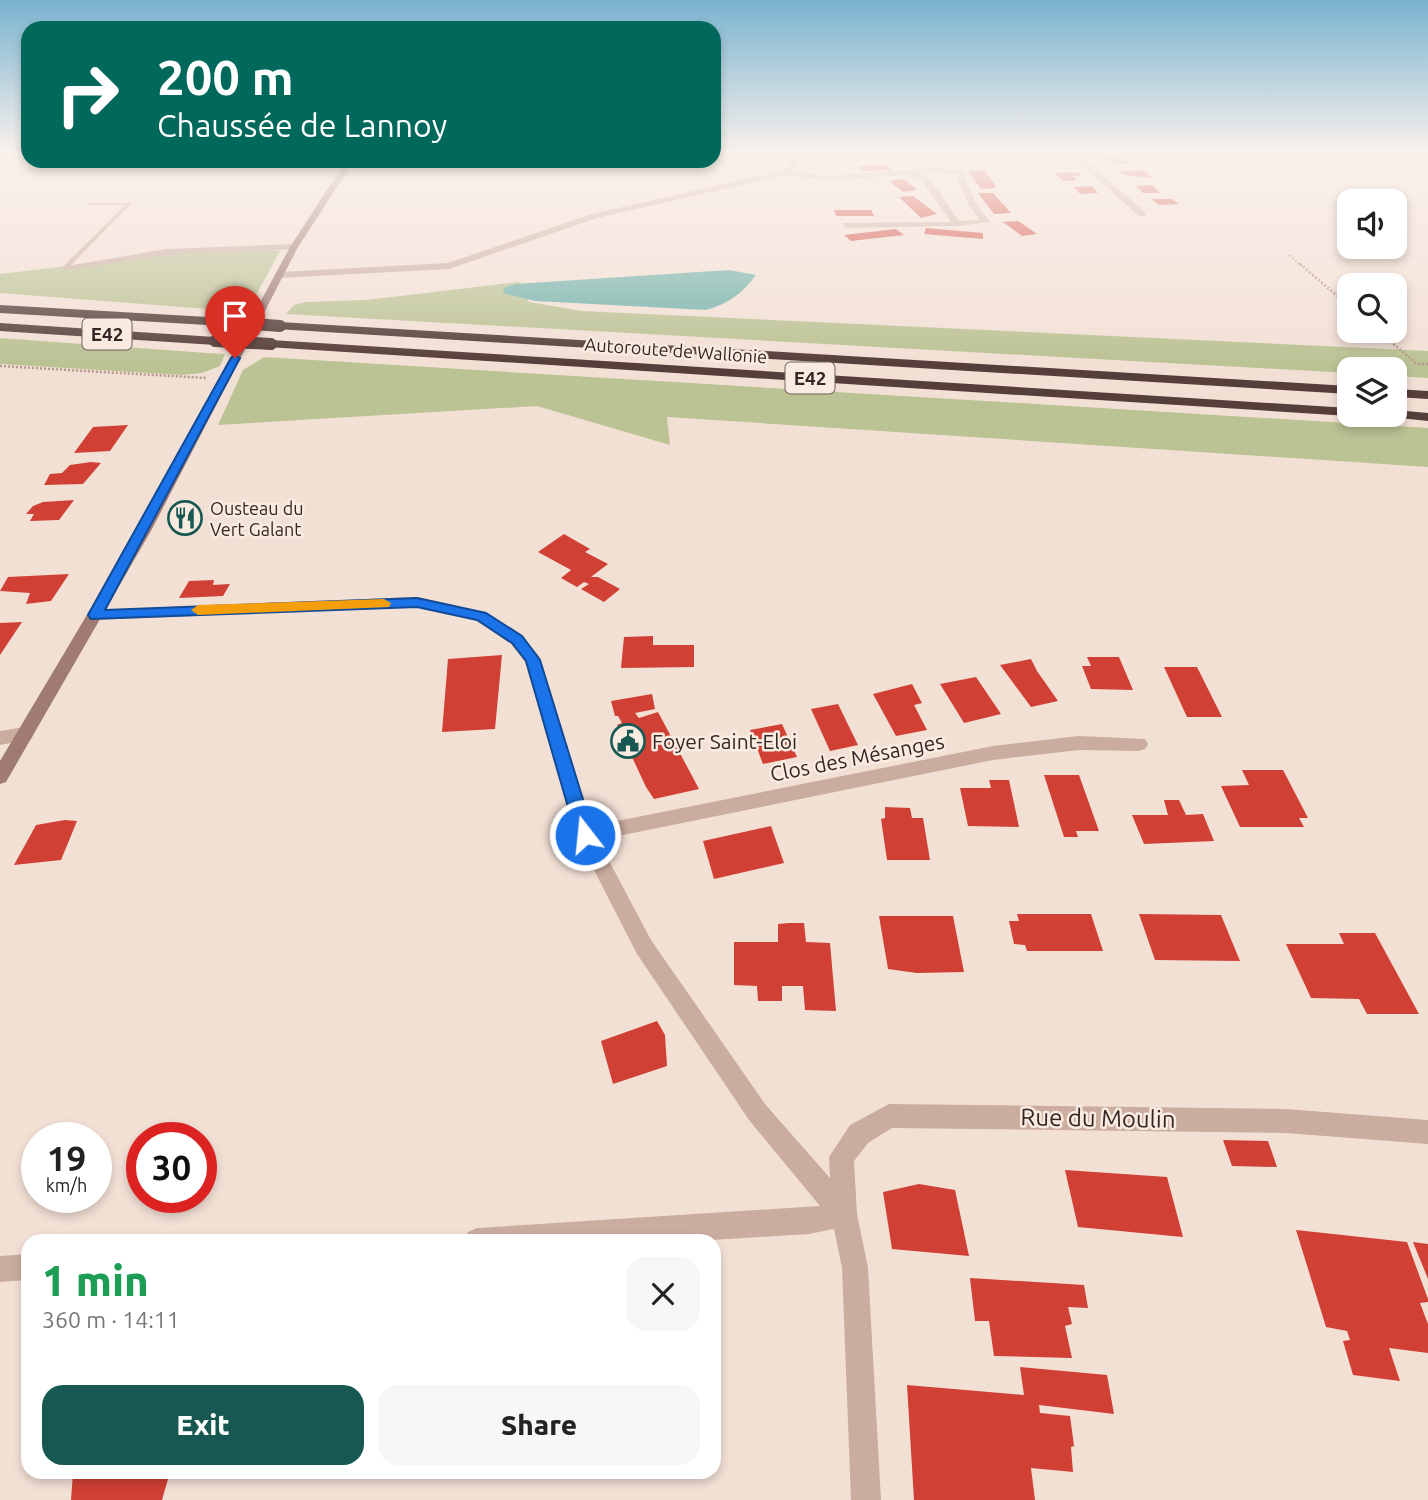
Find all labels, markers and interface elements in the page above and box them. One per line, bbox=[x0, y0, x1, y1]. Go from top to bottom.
icon: right bbox=[42, 49, 133, 140]
text: 200 m bbox=[157, 49, 294, 104]
text: Chaussée de Lannoy bbox=[157, 107, 447, 143]
map controls bbox=[1337, 189, 1407, 427]
button: sound bbox=[1337, 189, 1407, 259]
button: search bbox=[1337, 273, 1407, 343]
pin bbox=[205, 286, 265, 358]
icon: arrive bbox=[216, 297, 254, 335]
road number: E42 bbox=[82, 318, 132, 350]
street label: Autoroute de Wallonie bbox=[584, 334, 768, 366]
button: layers bbox=[1337, 357, 1407, 427]
road number: E42 bbox=[786, 362, 834, 394]
place label: Ousteau du Vert Galant bbox=[210, 498, 304, 539]
restaurant icon: Ousteau du Vert Galant bbox=[166, 499, 204, 537]
public building icon: Foyer Saint-Eloi bbox=[609, 722, 647, 760]
street label: Clos des Mésanges bbox=[768, 728, 946, 786]
place label: Foyer Saint-Eloi bbox=[652, 729, 797, 753]
position arrow bbox=[548, 798, 622, 872]
street label: Rue du Moulin bbox=[1020, 1103, 1176, 1133]
speed limit sign: 30 bbox=[126, 1122, 217, 1213]
text: 19 bbox=[47, 1138, 86, 1178]
text: km/h bbox=[46, 1175, 87, 1195]
text: 1 min bbox=[42, 1257, 149, 1304]
button: close bbox=[626, 1257, 700, 1331]
text: 360 m · 14:11 bbox=[42, 1307, 180, 1332]
button: Exit bbox=[42, 1385, 364, 1465]
button: Share bbox=[378, 1385, 700, 1465]

